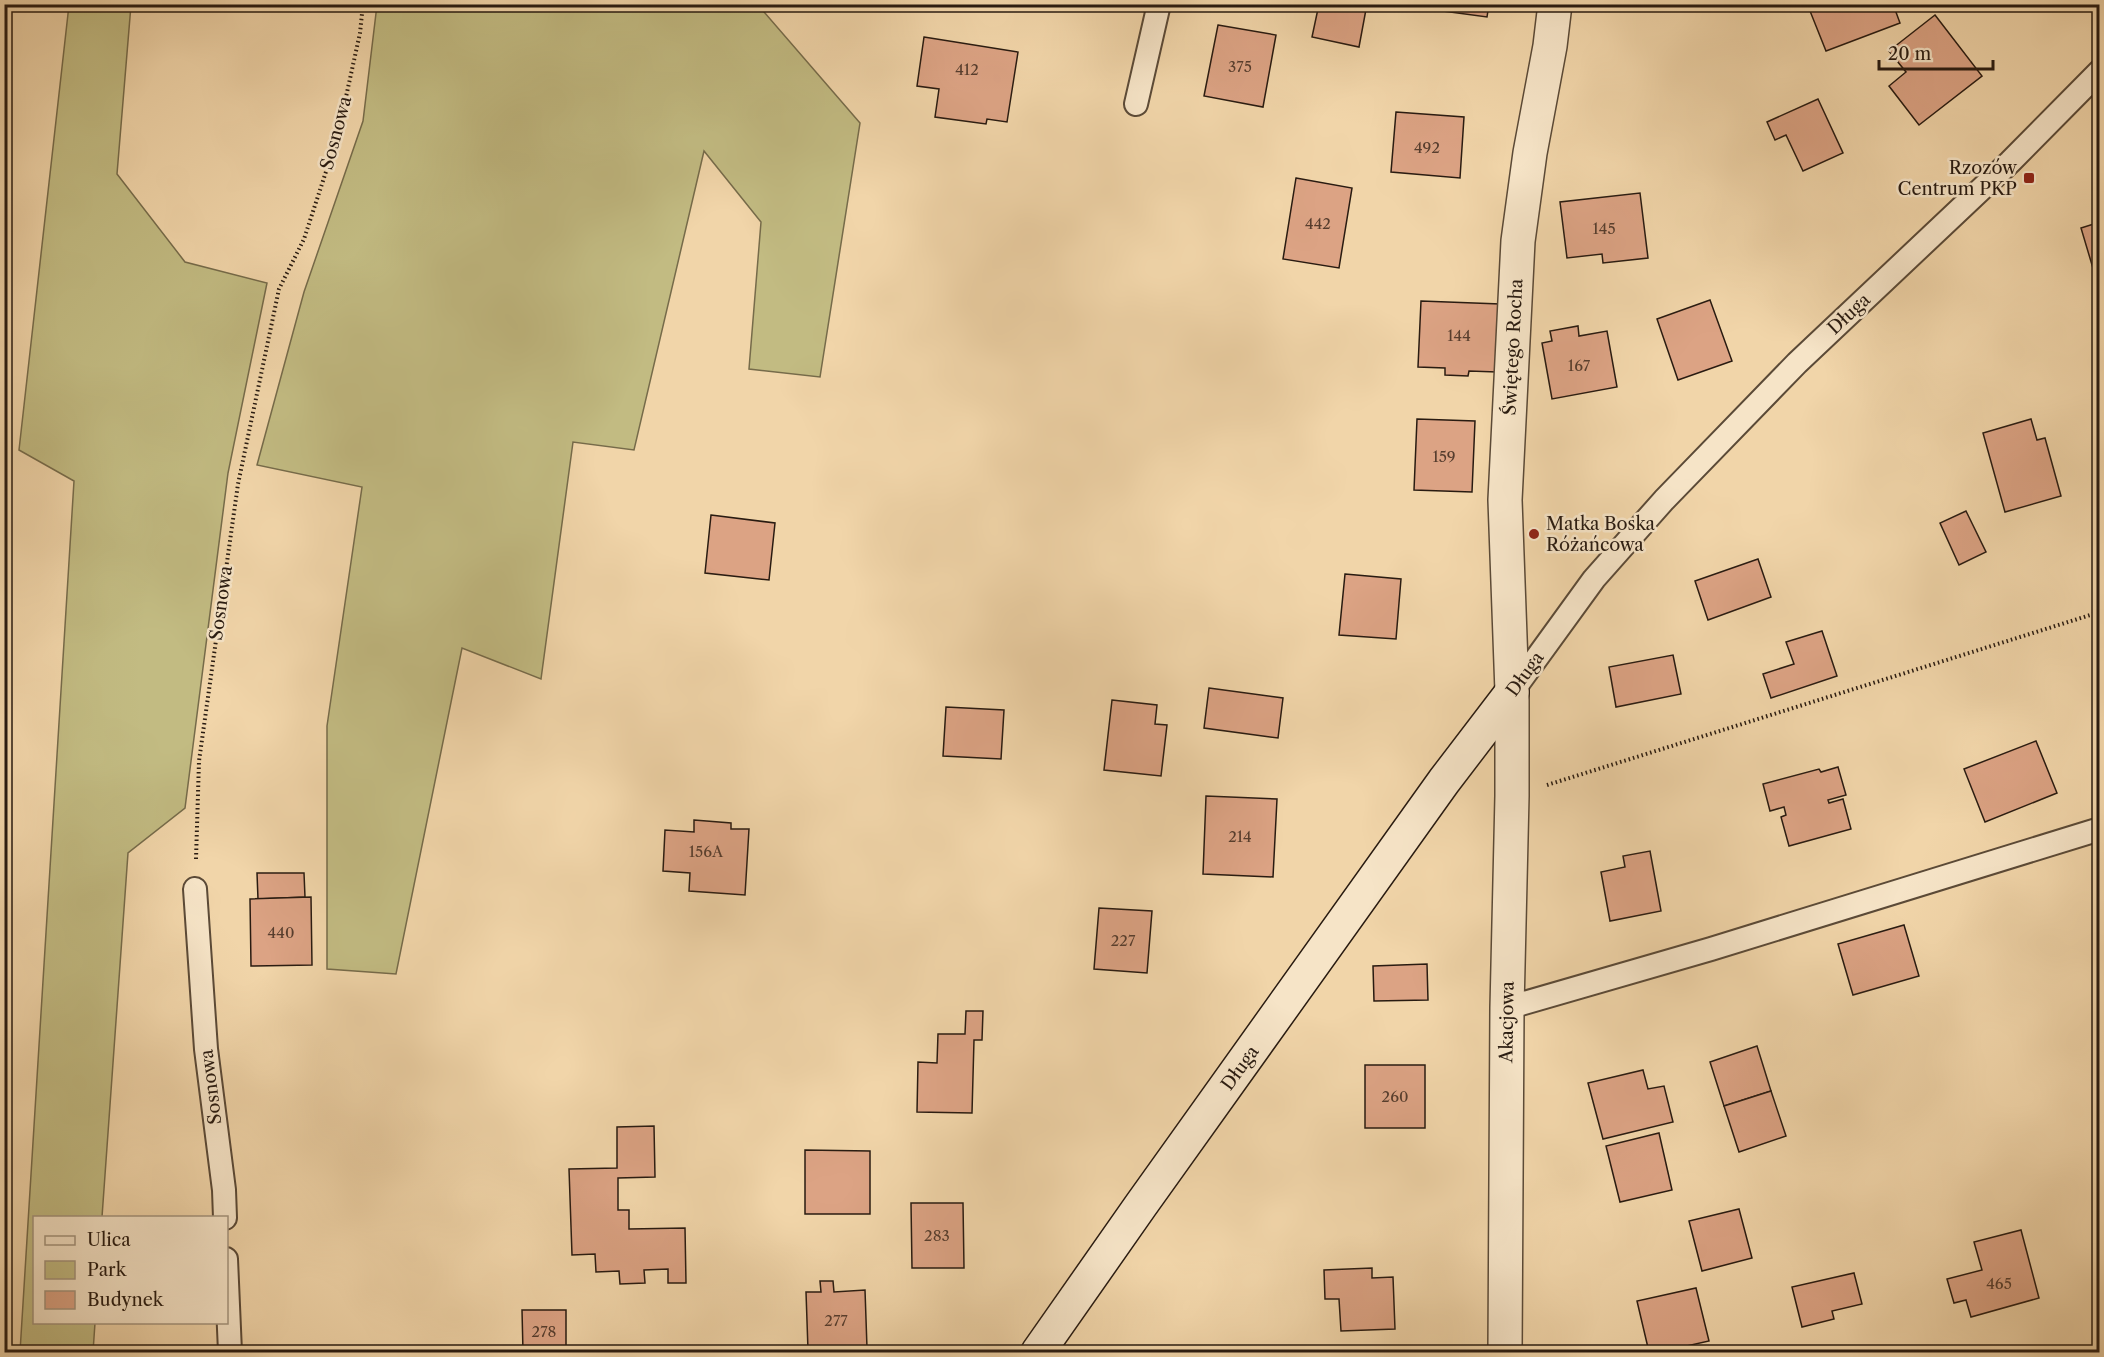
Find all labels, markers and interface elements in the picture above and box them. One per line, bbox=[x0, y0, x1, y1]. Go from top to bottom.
scale bar bbox=[1879, 33, 1993, 71]
text: 20 m bbox=[1888, 43, 1932, 65]
house number: 375 bbox=[1228, 57, 1252, 76]
house number: 412 bbox=[955, 60, 979, 79]
street label: Sosnowa bbox=[316, 93, 357, 172]
house number: 492 bbox=[1414, 138, 1440, 157]
place label: Rzozów Centrum PKP bbox=[1898, 157, 2018, 200]
marker: Rzozów Centrum PKP bbox=[2022, 171, 2036, 185]
house number: 442 bbox=[1305, 214, 1331, 233]
house number: 145 bbox=[1592, 219, 1616, 238]
street label: Świętego Rocha bbox=[1497, 277, 1528, 416]
street label: Długa bbox=[1823, 289, 1875, 339]
house number: 144 bbox=[1447, 326, 1471, 345]
house number: 167 bbox=[1568, 356, 1591, 375]
house number: 159 bbox=[1432, 447, 1456, 466]
place label: Matka Boska Różańcowa bbox=[1546, 513, 1655, 556]
marker: Matka Boska Różańcowa bbox=[1527, 527, 1541, 541]
street label: Sosnowa bbox=[205, 564, 237, 642]
street label: Długa bbox=[1501, 647, 1549, 701]
house number: 214 bbox=[1228, 827, 1252, 846]
house number: 156A bbox=[689, 842, 724, 861]
house number: 440 bbox=[268, 923, 294, 942]
house number: 227 bbox=[1111, 931, 1136, 950]
street label: Akacjowa bbox=[1495, 980, 1519, 1064]
street label: Długa bbox=[1216, 1041, 1264, 1095]
street label: Sosnowa bbox=[195, 1048, 227, 1126]
house number: 260 bbox=[1382, 1087, 1408, 1106]
legend bbox=[33, 1216, 228, 1324]
house number: 283 bbox=[924, 1226, 950, 1245]
text: Ulica bbox=[87, 1229, 131, 1251]
text: Park bbox=[87, 1259, 128, 1281]
house number: 465 bbox=[1986, 1274, 2012, 1293]
text: Budynek bbox=[87, 1289, 165, 1311]
house number: 277 bbox=[824, 1311, 848, 1330]
house number: 278 bbox=[532, 1322, 557, 1341]

